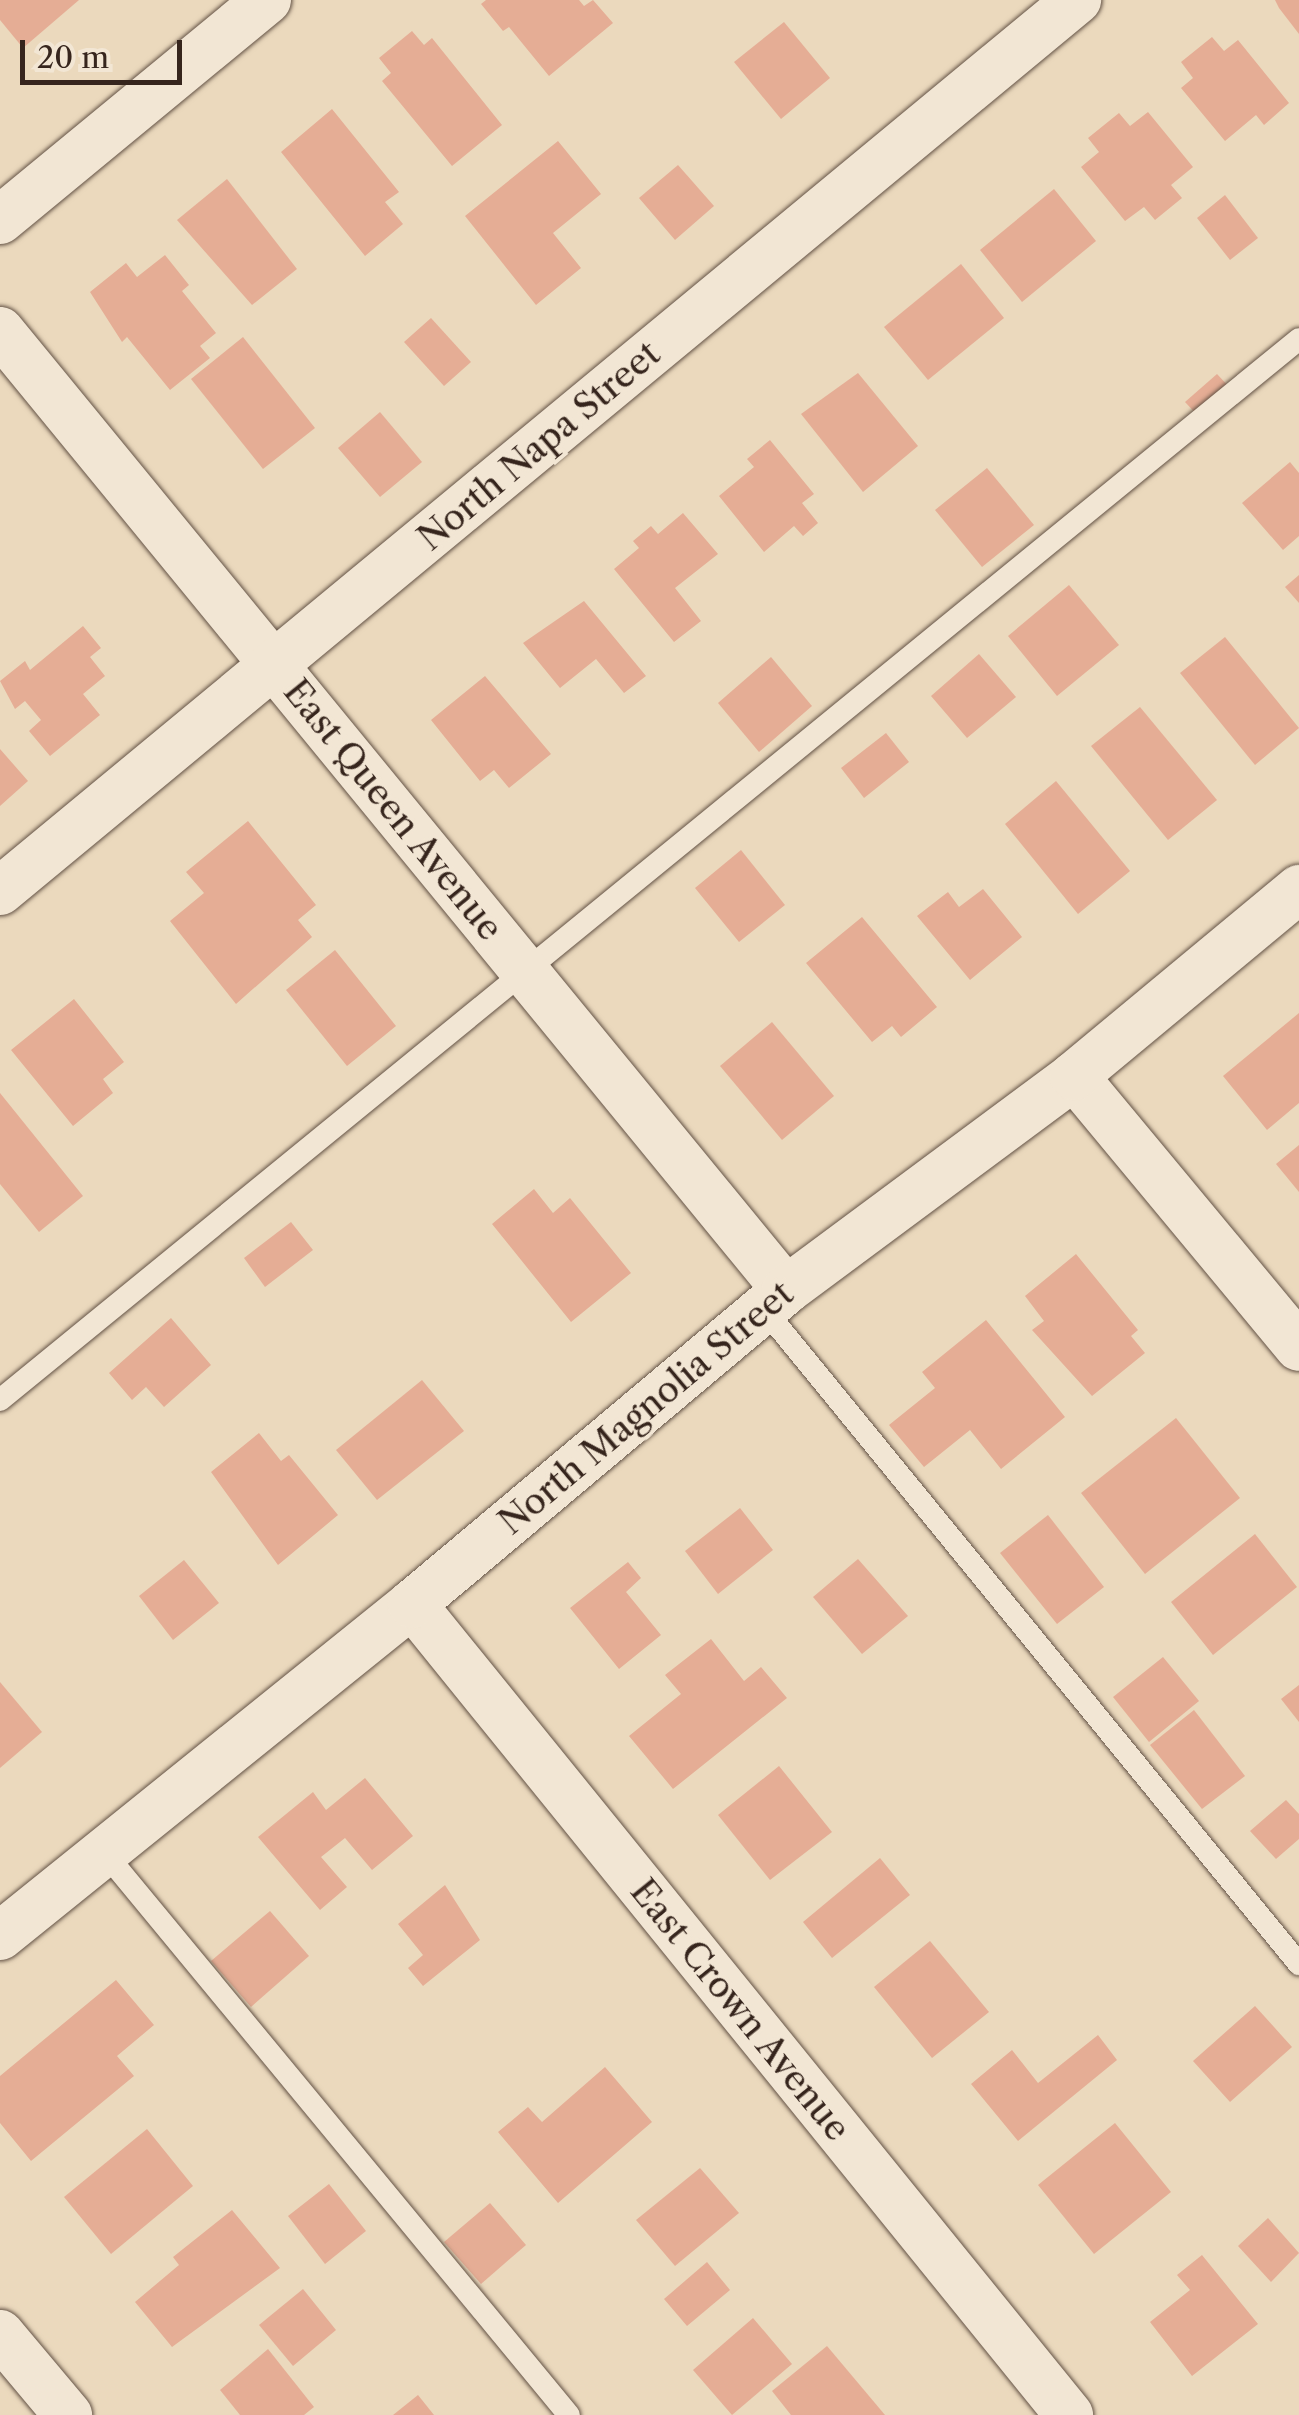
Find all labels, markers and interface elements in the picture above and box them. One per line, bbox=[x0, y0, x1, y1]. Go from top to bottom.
scale bar bbox=[25, 20, 188, 82]
text: 20 m bbox=[37, 39, 109, 76]
street label: North Napa Street bbox=[410, 333, 668, 559]
street label: East Queen Avenue bbox=[274, 671, 512, 949]
street label: North Magnolia Street bbox=[490, 1273, 802, 1543]
street label: East Crown Avenue bbox=[621, 1870, 859, 2150]

